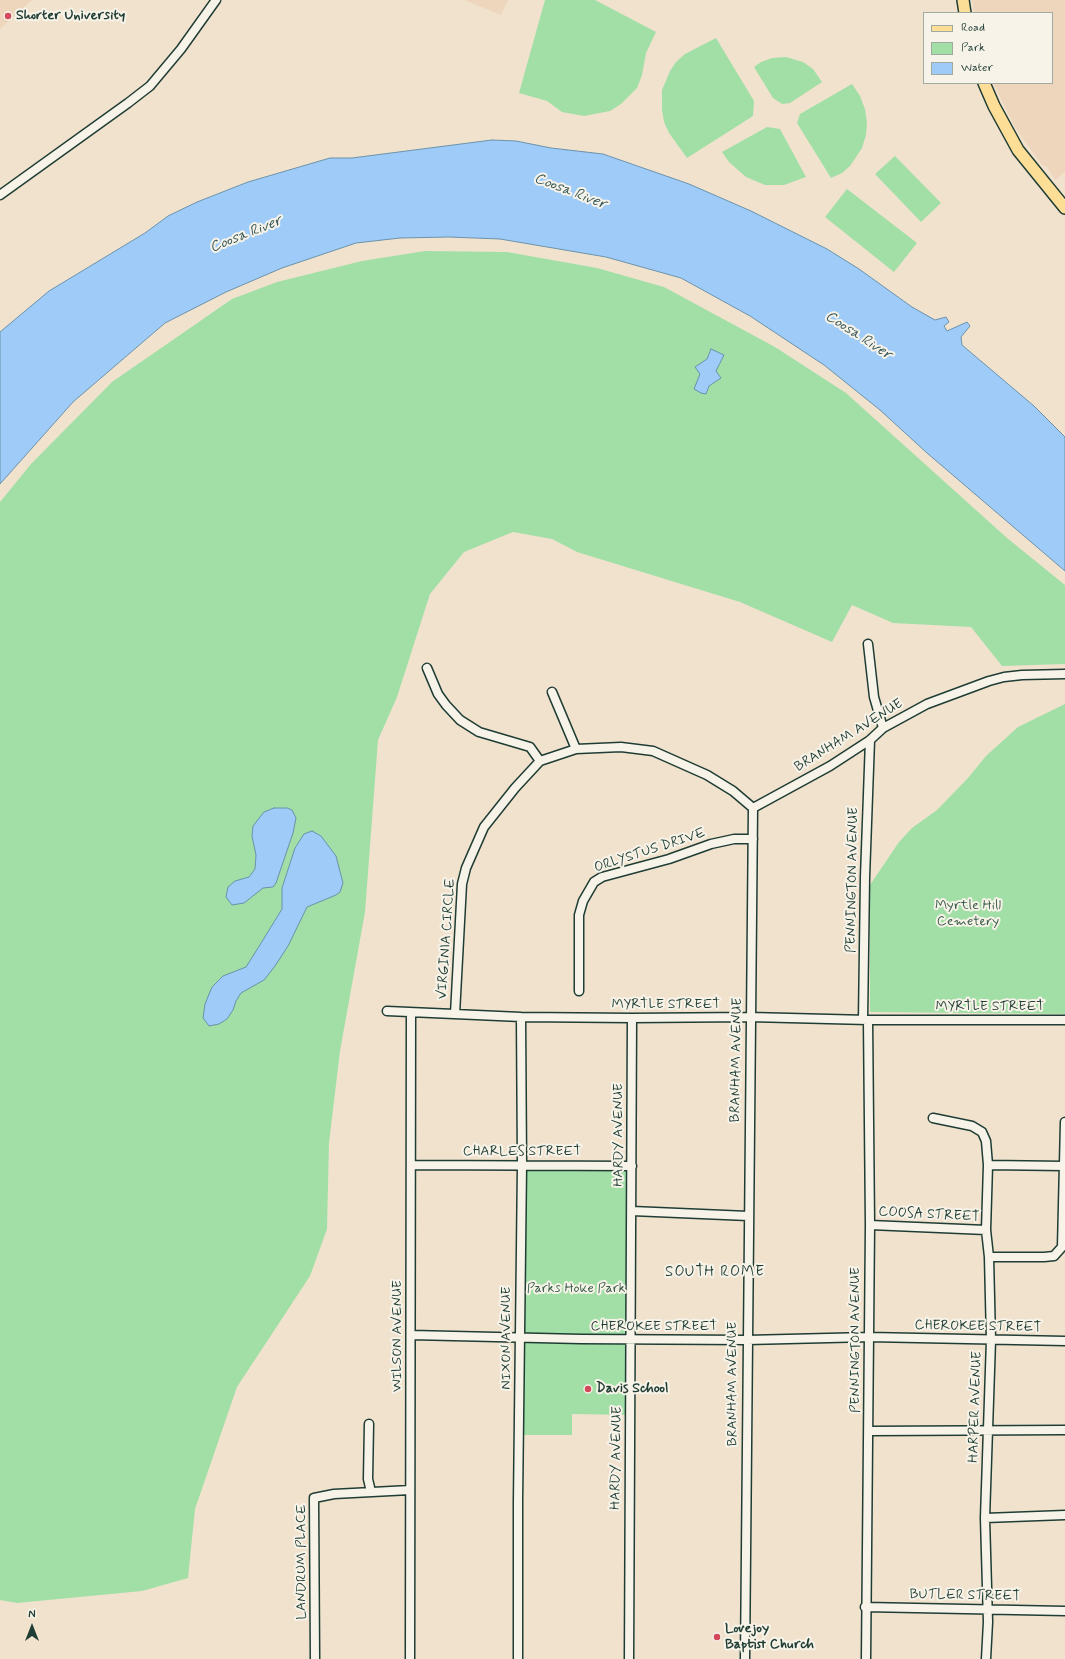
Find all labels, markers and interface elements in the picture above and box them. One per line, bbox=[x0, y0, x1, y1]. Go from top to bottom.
place label: Shorter University bbox=[16, 8, 125, 24]
marker: Shorter University bbox=[3, 11, 13, 21]
legend bbox=[923, 12, 1053, 84]
text: Road bbox=[961, 20, 985, 36]
text: Park bbox=[961, 40, 985, 56]
text: Water bbox=[961, 60, 993, 76]
water label: Coosa River bbox=[531, 170, 609, 214]
water label: Coosa River bbox=[208, 212, 284, 258]
water label: Coosa River bbox=[821, 308, 895, 364]
street label: BRANHAM AVENUE bbox=[792, 696, 906, 776]
street label: PENNINGTON AVENUE bbox=[843, 807, 863, 953]
street label: ORLYSTUS DRIVE bbox=[592, 825, 708, 877]
street label: VIRGINIA CIRCLE bbox=[434, 878, 460, 1000]
park label: Myrtle Hill Cemetery bbox=[935, 898, 1001, 930]
street label: MYRTLE STREET bbox=[612, 997, 720, 1013]
street label: BRANHAM AVENUE bbox=[728, 998, 746, 1122]
street label: MYRTLE STREET bbox=[936, 999, 1044, 1015]
street label: HARDY AVENUE bbox=[611, 1083, 627, 1187]
street label: CHARLES STREET bbox=[463, 1144, 581, 1160]
street label: COOSA STREET bbox=[878, 1204, 980, 1226]
district label: SOUTH ROME bbox=[663, 1264, 767, 1282]
street label: PENNINGTON AVENUE bbox=[848, 1267, 864, 1413]
street label: WILSON AVENUE bbox=[390, 1280, 406, 1392]
park label: Parks Hoke Park bbox=[527, 1281, 625, 1297]
street label: NIXON AVENUE bbox=[499, 1286, 515, 1390]
street label: CHEROKEE STREET bbox=[914, 1317, 1042, 1337]
street label: CHEROKEE STREET bbox=[591, 1319, 717, 1335]
street label: BRANHAM AVENUE bbox=[725, 1322, 741, 1446]
street label: HARPER AVENUE bbox=[966, 1351, 986, 1463]
place label: Davis School bbox=[596, 1381, 668, 1397]
marker: Davis School bbox=[583, 1384, 593, 1394]
street label: HARDY AVENUE bbox=[608, 1406, 626, 1510]
street label: LANDRUM PLACE bbox=[294, 1504, 310, 1620]
street label: BUTLER STREET bbox=[909, 1587, 1021, 1605]
north arrow bbox=[12, 1607, 52, 1647]
text: N bbox=[28, 1608, 36, 1622]
place label: Lovejoy Baptist Church bbox=[725, 1621, 814, 1654]
marker: Lovejoy Baptist Church bbox=[712, 1632, 722, 1642]

